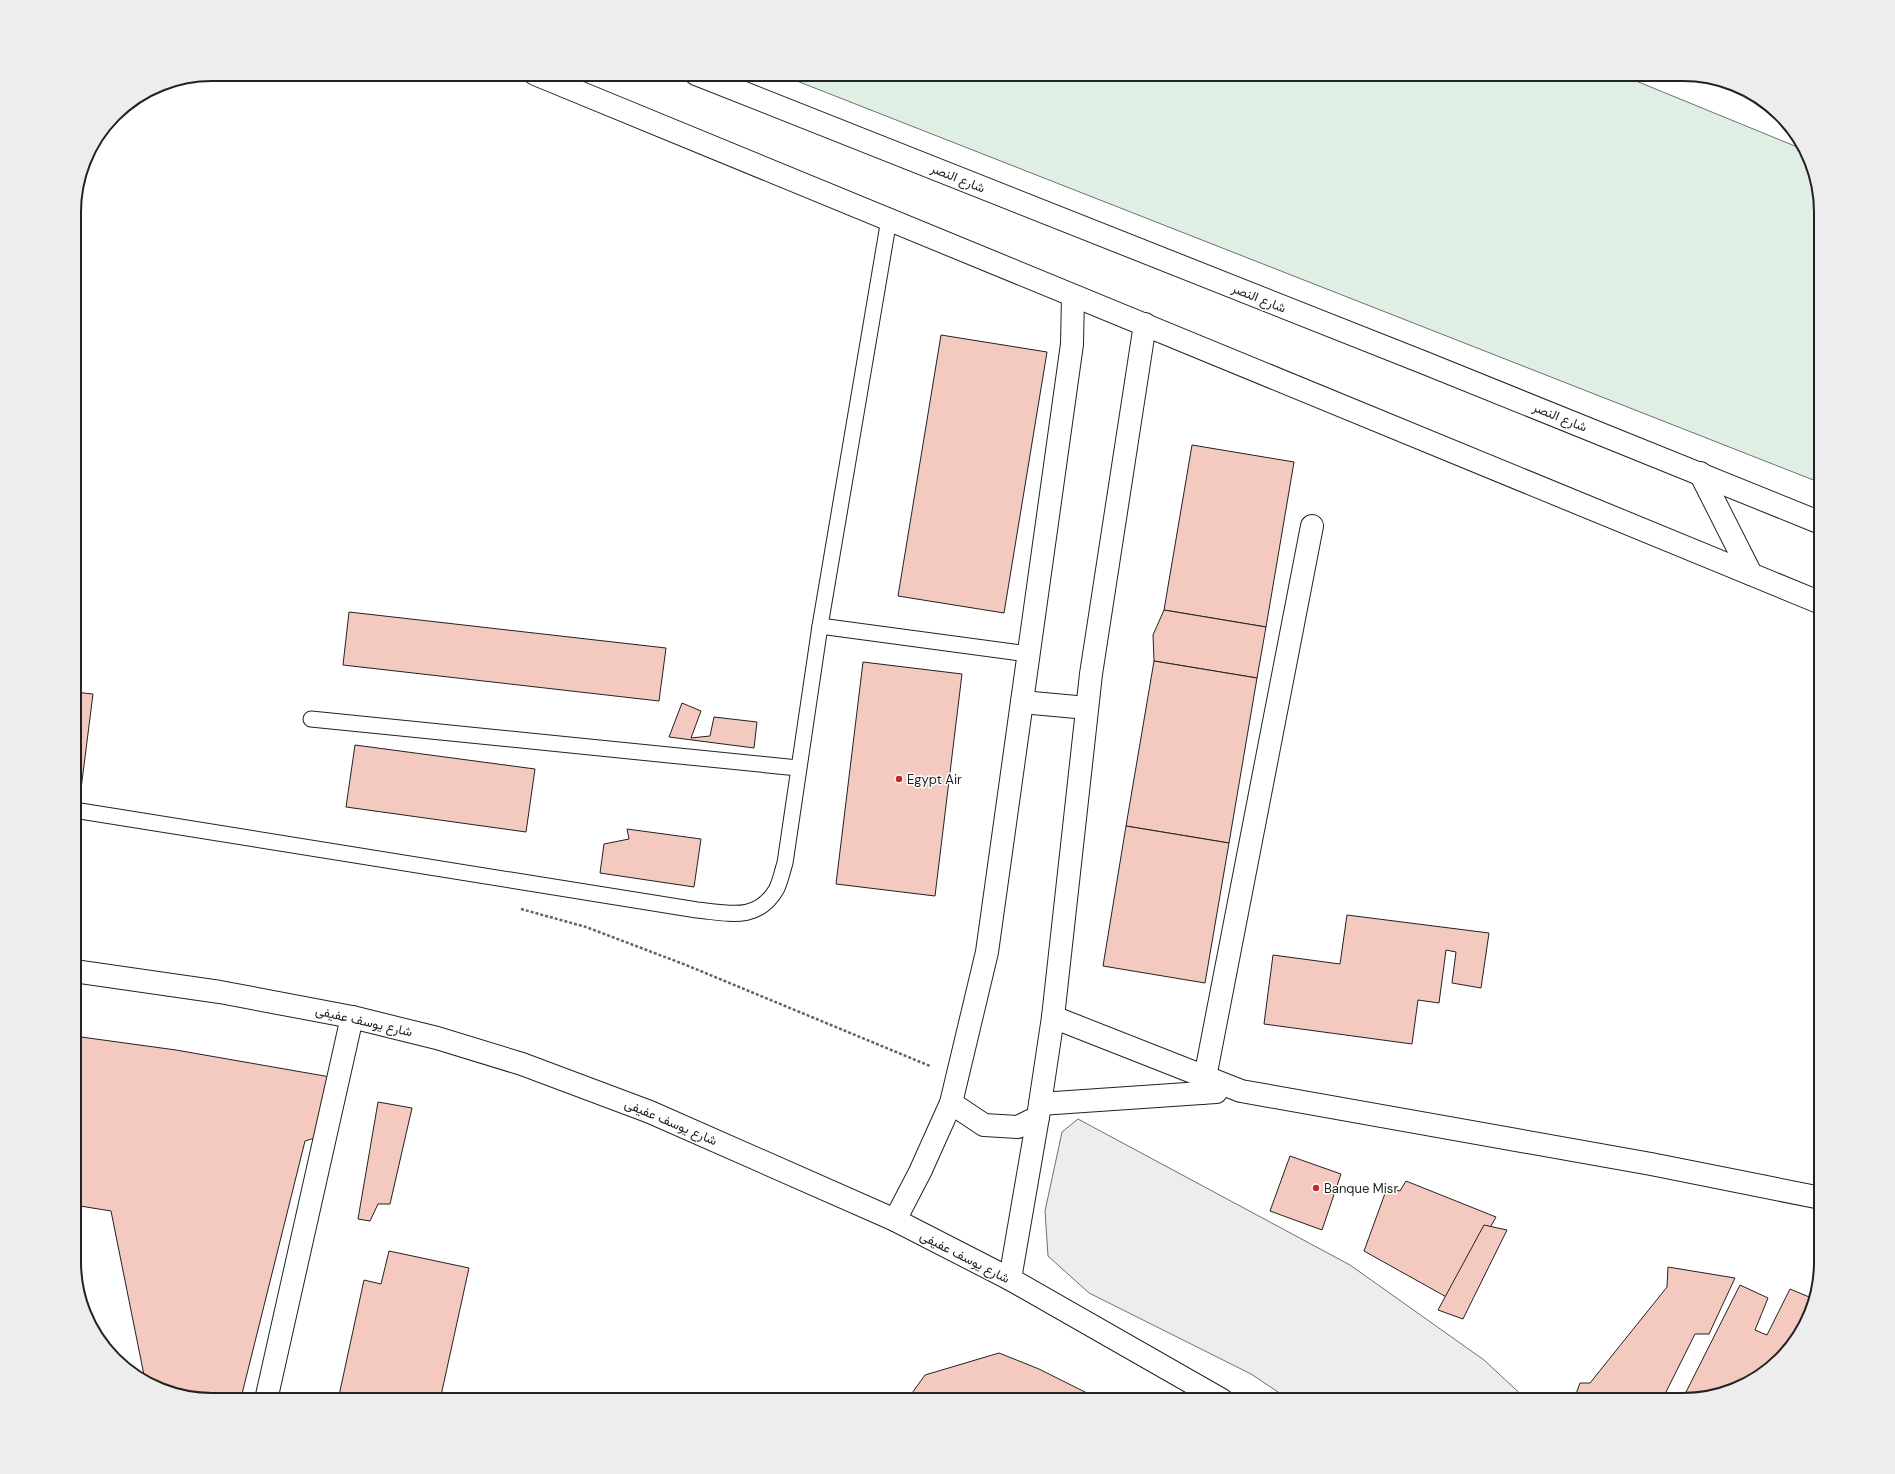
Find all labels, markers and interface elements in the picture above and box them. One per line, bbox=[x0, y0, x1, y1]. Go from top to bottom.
street label: شارع النصر bbox=[927, 159, 988, 197]
street label: شارع النصر bbox=[1228, 279, 1289, 317]
street label: شارع النصر bbox=[1529, 398, 1590, 436]
place label: Egypt Air bbox=[907, 771, 962, 788]
marker: Egypt Air bbox=[894, 774, 904, 784]
street label: شارع يوسف عفيفى bbox=[314, 1002, 414, 1041]
street label: شارع يوسف عفيفى bbox=[622, 1095, 720, 1150]
place label: Banque Misr bbox=[1324, 1180, 1398, 1197]
marker: Banque Misr bbox=[1311, 1183, 1321, 1193]
street label: شارع يوسف عفيفى bbox=[917, 1227, 1013, 1288]

